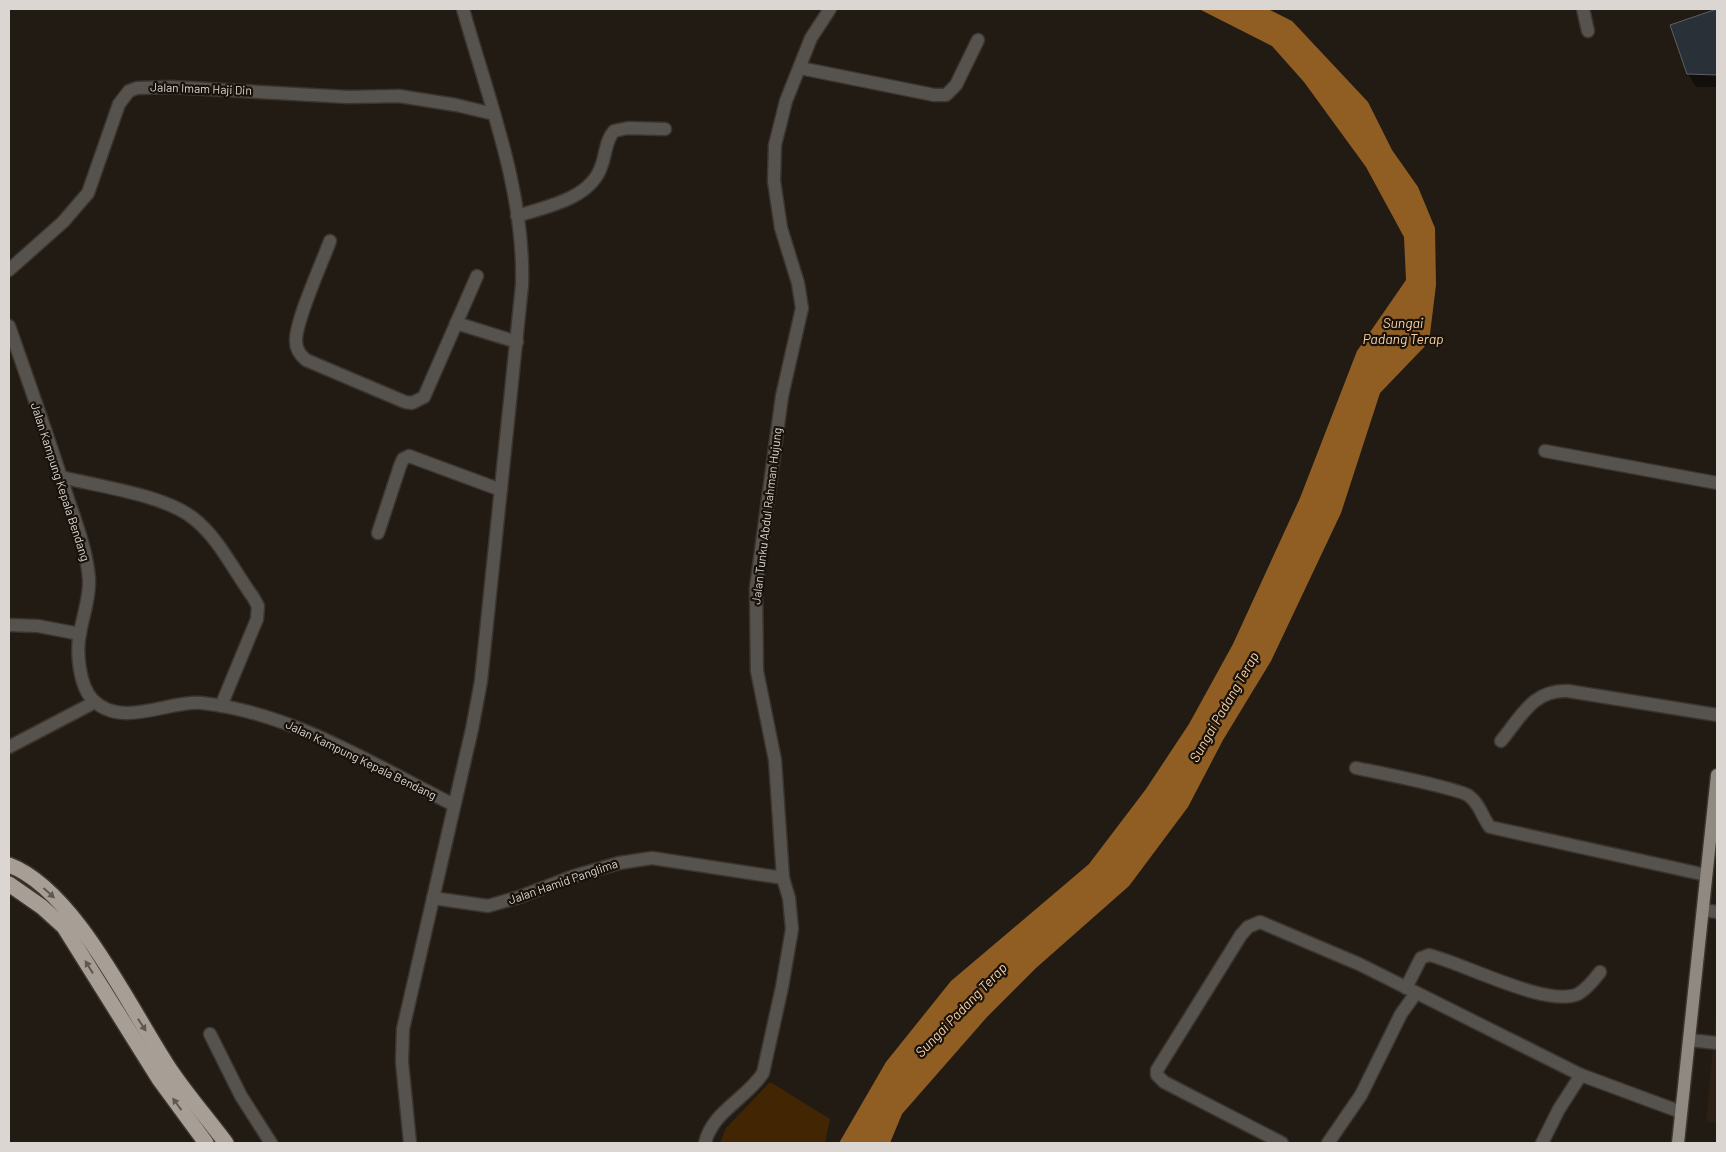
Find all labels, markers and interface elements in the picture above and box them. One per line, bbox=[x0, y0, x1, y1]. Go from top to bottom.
street label: Jalan Imam Haji Din bbox=[150, 79, 252, 97]
water label: Sungai Padang Terap bbox=[1362, 314, 1444, 347]
street label: Jalan Kampung Kepala Bendang bbox=[29, 401, 93, 563]
street label: Jalan Tunku Abdul Rahman Hujung bbox=[748, 427, 784, 605]
water label: Sungai Padang Terap bbox=[1185, 649, 1262, 765]
street label: Jalan Kampung Kepala Bendang bbox=[284, 716, 439, 802]
street label: Jalan Hamid Panglima bbox=[506, 856, 619, 906]
one-way arrow bbox=[42, 887, 54, 899]
water label: Sungai Padang Terap bbox=[911, 959, 1010, 1060]
one-way arrow bbox=[85, 961, 94, 974]
one-way arrow bbox=[137, 1018, 147, 1032]
one-way arrow bbox=[172, 1097, 182, 1111]

